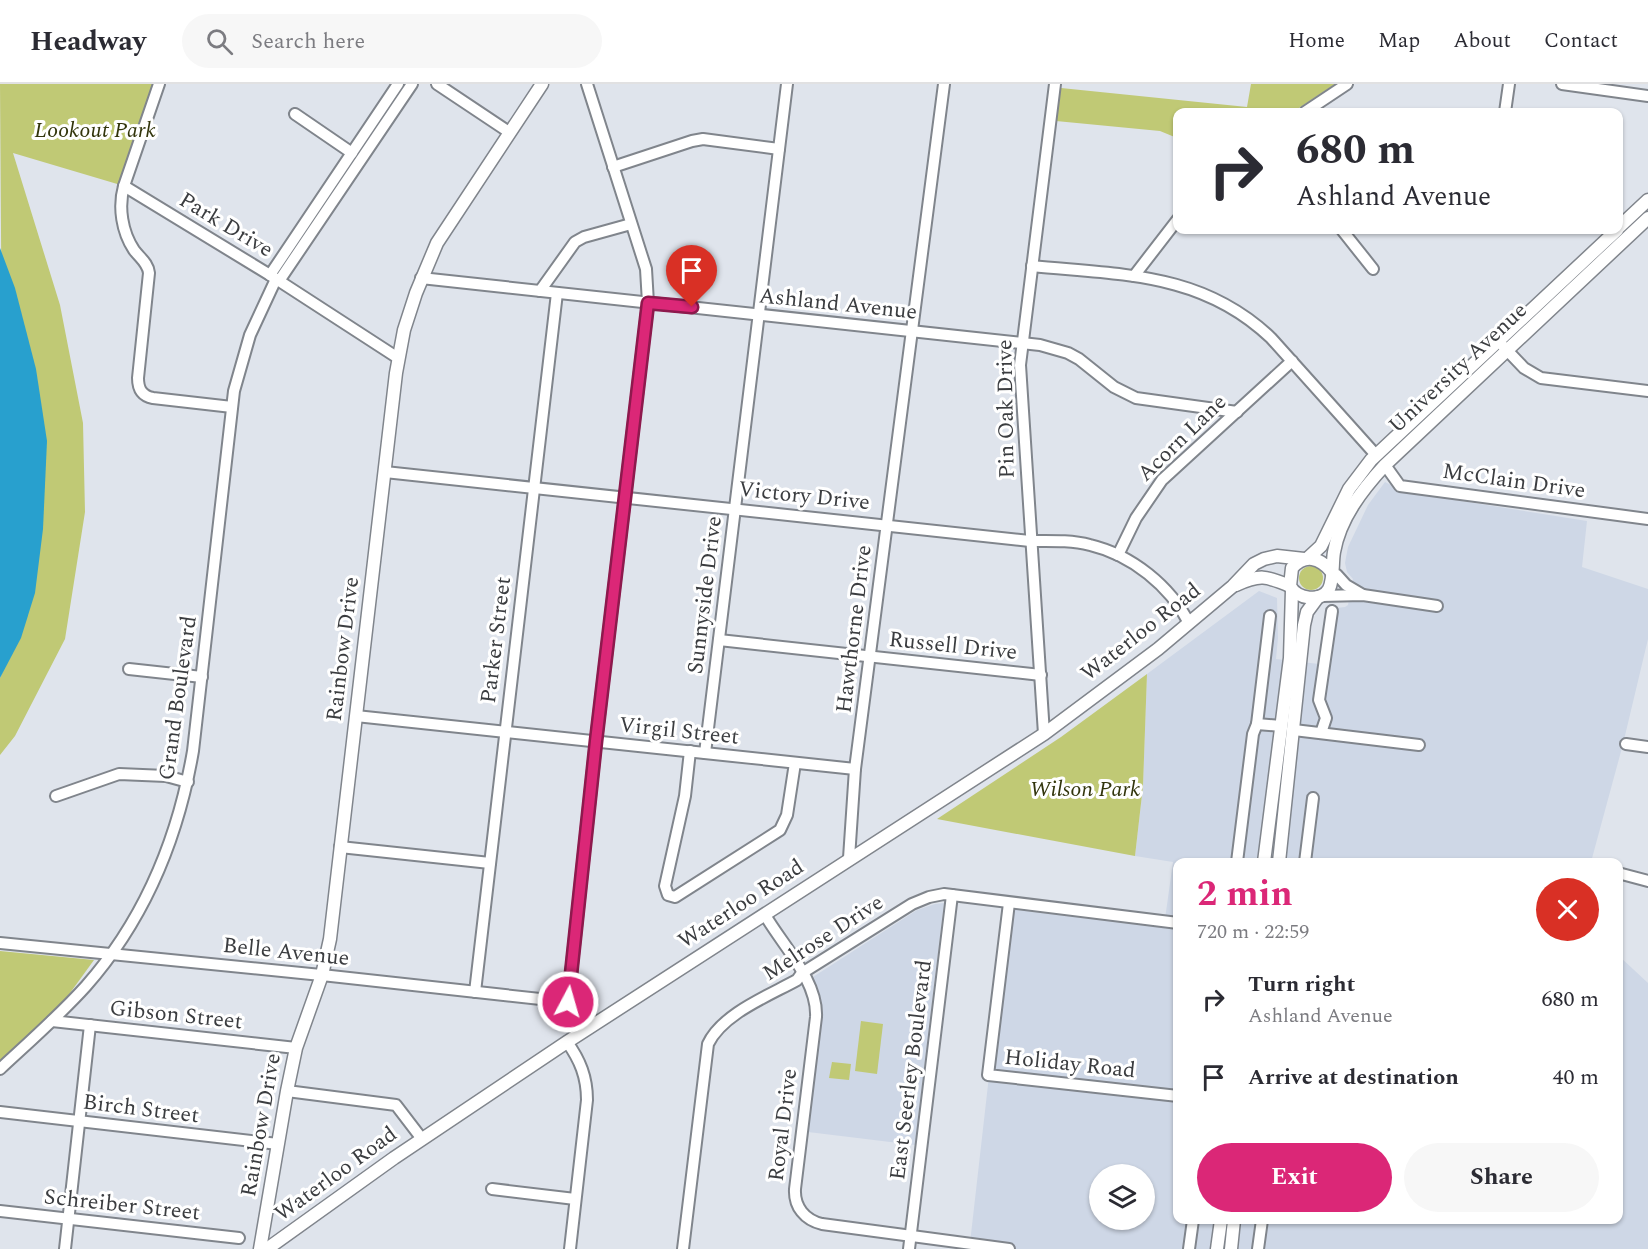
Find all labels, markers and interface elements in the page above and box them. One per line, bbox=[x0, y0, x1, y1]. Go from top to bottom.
search box bbox=[182, 14, 602, 68]
text: Headway bbox=[30, 20, 146, 63]
icon: search bbox=[203, 25, 236, 58]
text: Search here bbox=[251, 25, 365, 58]
text: Home bbox=[1288, 25, 1345, 57]
text: Map bbox=[1378, 25, 1420, 57]
text: About bbox=[1453, 25, 1511, 57]
text: Contact bbox=[1544, 25, 1618, 57]
park label: Lookout Park bbox=[34, 114, 156, 147]
text: 680 m bbox=[1296, 119, 1415, 182]
icon: right bbox=[1197, 132, 1275, 210]
text: Ashland Avenue bbox=[1296, 176, 1491, 218]
street label: Park Drive bbox=[173, 184, 279, 266]
pin bbox=[666, 245, 717, 307]
icon: arrive bbox=[675, 254, 708, 287]
street label: Ashland Avenue bbox=[757, 279, 919, 329]
street label: University Avenue bbox=[1381, 295, 1535, 441]
street label: Pin Oak Drive bbox=[988, 339, 1024, 479]
street label: Acorn Lane bbox=[1130, 387, 1234, 489]
street label: McClain Drive bbox=[1440, 455, 1588, 507]
street label: Victory Drive bbox=[737, 473, 871, 519]
street label: Sunnyside Drive bbox=[679, 514, 731, 676]
street label: Hawthorne Drive bbox=[827, 543, 881, 715]
street label: Parker Street bbox=[472, 574, 520, 705]
street label: Rainbow Drive bbox=[318, 575, 368, 723]
street label: Waterloo Road bbox=[1074, 575, 1208, 689]
street label: Grand Boulevard bbox=[150, 614, 206, 782]
street label: Russell Drive bbox=[887, 623, 1019, 669]
street label: Virgil Street bbox=[617, 708, 741, 754]
park label: Wilson Park bbox=[1030, 773, 1140, 806]
street label: Waterloo Road bbox=[671, 851, 811, 957]
text: 2 min bbox=[1197, 867, 1293, 922]
button: close bbox=[1536, 878, 1599, 941]
street label: Melrose Drive bbox=[756, 886, 890, 990]
text: 720 m · 22:59 bbox=[1197, 917, 1309, 947]
street label: Belle Avenue bbox=[221, 929, 351, 975]
street label: East Seerley Boulevard bbox=[881, 958, 941, 1182]
text: Turn right bbox=[1248, 968, 1355, 1001]
position arrow bbox=[536, 970, 600, 1034]
icon: right bbox=[1197, 983, 1230, 1016]
text: 680 m bbox=[1542, 983, 1599, 1016]
street label: Gibson Street bbox=[108, 992, 244, 1038]
text: Ashland Avenue bbox=[1248, 1001, 1393, 1031]
street label: Holiday Road bbox=[1003, 1041, 1137, 1087]
street label: Rainbow Drive bbox=[232, 1051, 290, 1199]
icon: arrive bbox=[1197, 1061, 1230, 1094]
text: Arrive at destination bbox=[1248, 1061, 1459, 1094]
text: 40 m bbox=[1553, 1061, 1599, 1094]
street label: Royal Drive bbox=[760, 1067, 806, 1183]
street label: Birch Street bbox=[81, 1086, 201, 1133]
street label: Waterloo Road bbox=[268, 1118, 404, 1230]
button: Exit bbox=[1197, 1143, 1392, 1212]
button: Share bbox=[1404, 1143, 1599, 1212]
map controls bbox=[1089, 1164, 1155, 1230]
button: layers bbox=[1089, 1164, 1155, 1230]
street label: Schreiber Street bbox=[42, 1180, 202, 1230]

